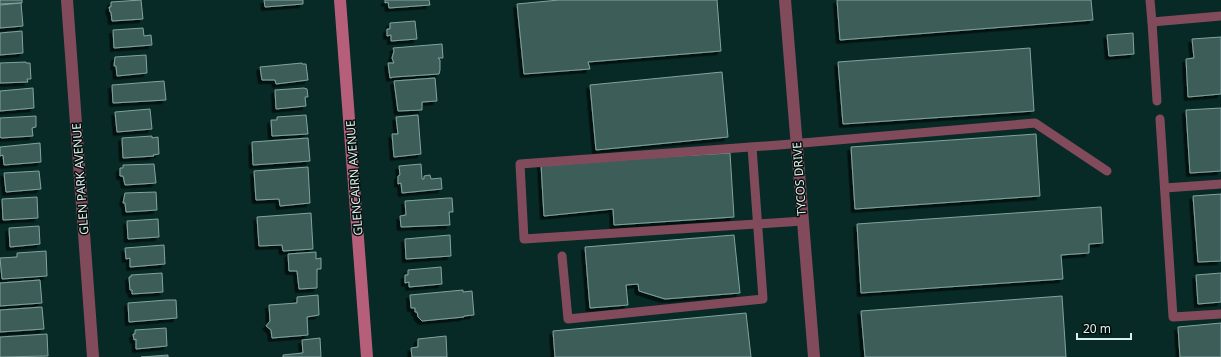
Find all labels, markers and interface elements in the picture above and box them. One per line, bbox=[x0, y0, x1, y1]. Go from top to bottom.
street label: GLENCAIRN AVENUE bbox=[341, 120, 367, 236]
street label: GLEN PARK AVENUE bbox=[68, 123, 92, 235]
street label: TYCOS DRIVE bbox=[788, 142, 810, 216]
scale bar bbox=[1077, 315, 1131, 341]
text: 20 m bbox=[1083, 320, 1111, 337]

